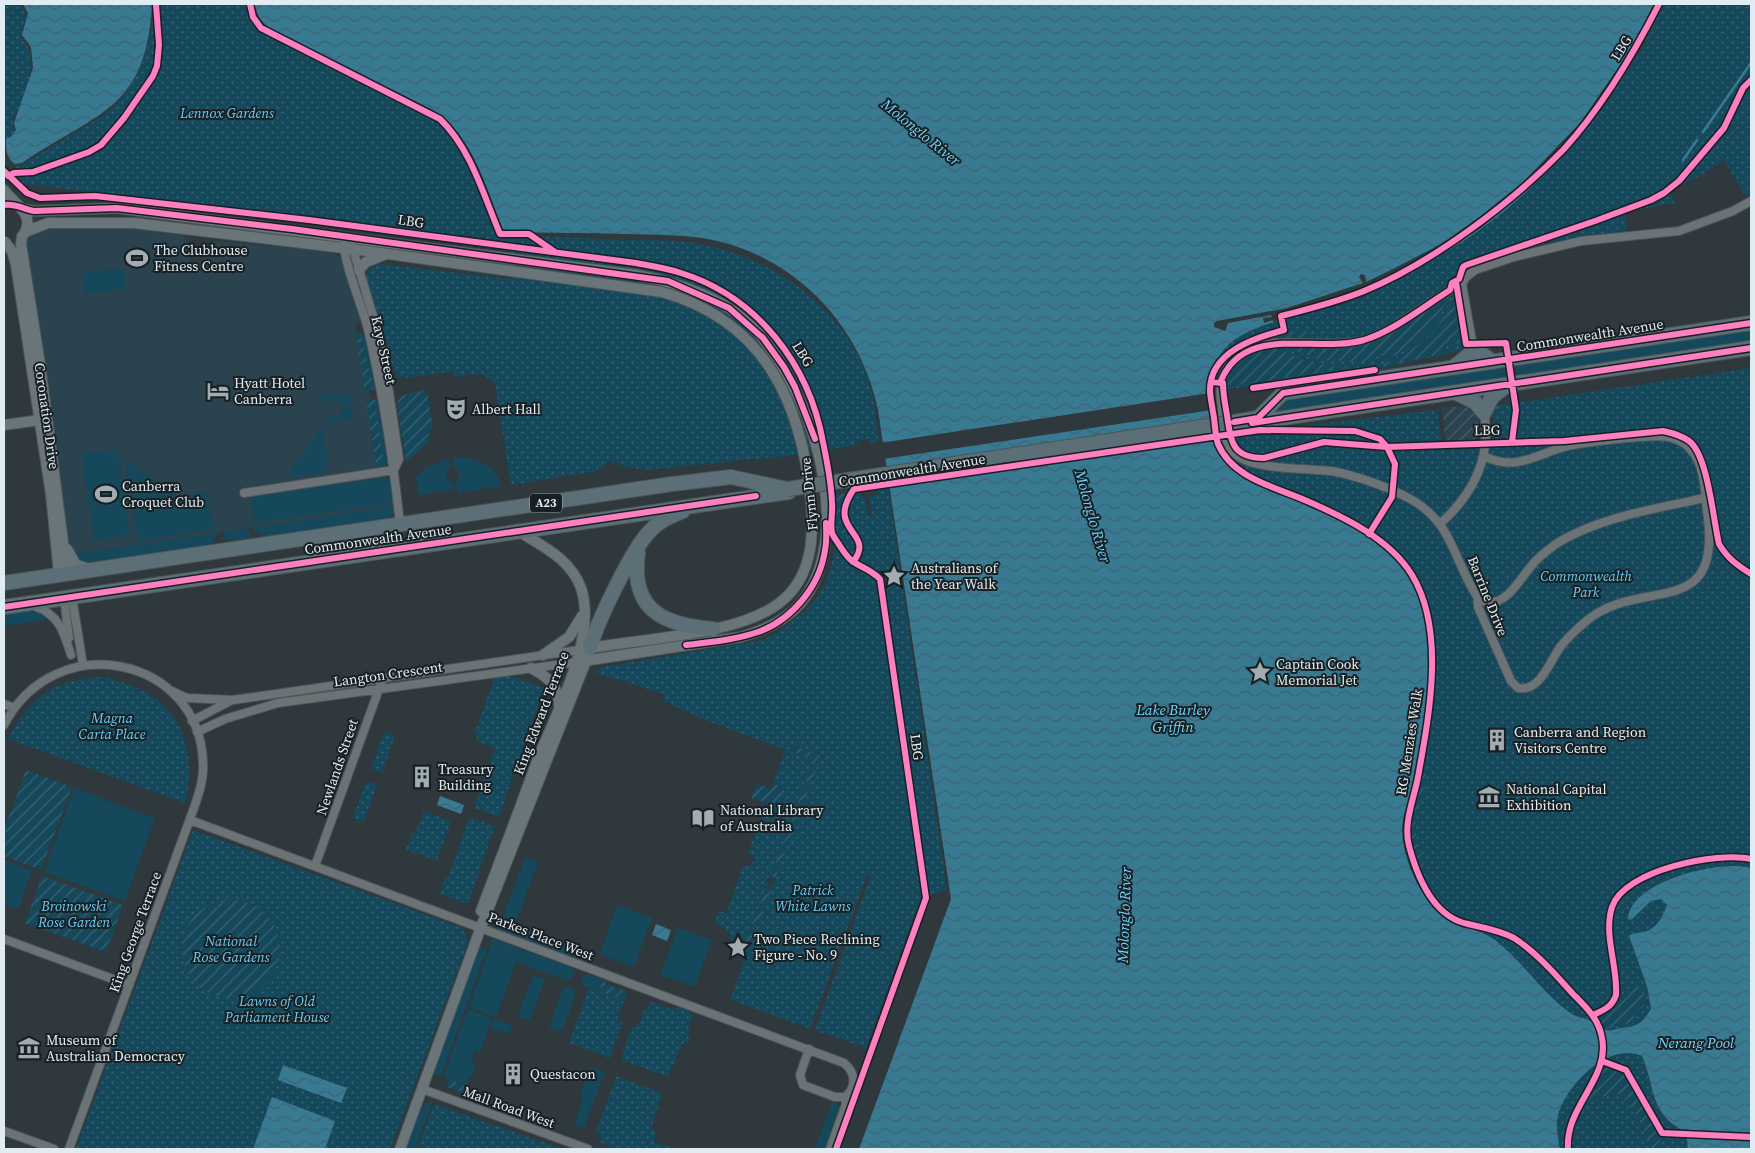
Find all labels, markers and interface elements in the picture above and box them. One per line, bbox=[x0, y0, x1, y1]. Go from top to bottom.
street label: LBG bbox=[1606, 31, 1637, 64]
water label: Molonglo River bbox=[876, 93, 966, 171]
park label: Lennox Gardens bbox=[179, 103, 275, 123]
street label: LBG bbox=[397, 209, 426, 233]
place label: The Clubhouse Fitness Centre bbox=[154, 240, 248, 276]
sports icon: The Clubhouse Fitness Centre bbox=[124, 245, 150, 271]
street label: Kaye Street bbox=[366, 314, 402, 387]
street label: Commonwealth Avenue bbox=[1515, 314, 1665, 356]
street label: LBG bbox=[788, 338, 819, 371]
street label: Coronation Drive bbox=[30, 361, 64, 471]
place label: Hyatt Hotel Canberra bbox=[234, 373, 305, 409]
hotel icon: Hyatt Hotel Canberra bbox=[205, 378, 231, 404]
theatre icon: Albert Hall bbox=[443, 396, 469, 422]
place label: Albert Hall bbox=[472, 399, 541, 419]
street label: LBG bbox=[1474, 420, 1501, 440]
street label: Commonwealth Avenue bbox=[837, 449, 987, 491]
street label: Flynn Drive bbox=[795, 457, 823, 531]
water label: Molonglo River bbox=[1069, 466, 1117, 566]
place label: Canberra Croquet Club bbox=[122, 476, 204, 512]
sports icon: Canberra Croquet Club bbox=[93, 481, 119, 507]
road number: A23 bbox=[530, 493, 562, 512]
street label: Commonwealth Avenue bbox=[303, 519, 453, 559]
street label: Barrine Drive bbox=[1463, 553, 1513, 639]
place label: Australians of the Year Walk bbox=[911, 558, 999, 594]
place icon: Australians of the Year Walk bbox=[881, 563, 907, 589]
park label: Commonwealth Park bbox=[1540, 566, 1632, 602]
street label: King Edward Terrace bbox=[508, 649, 574, 777]
place label: Captain Cook Memorial Jet bbox=[1276, 654, 1359, 690]
street label: Langton Crescent bbox=[332, 656, 444, 692]
place icon: Captain Cook Memorial Jet bbox=[1247, 659, 1273, 685]
street label: RG Menzies Walk bbox=[1391, 687, 1427, 797]
water label: Lake Burley Griffin bbox=[1135, 699, 1211, 737]
park label: Magna Carta Place bbox=[79, 708, 146, 744]
street label: Newlands Street bbox=[311, 716, 363, 818]
place label: Canberra and Region Visitors Centre bbox=[1514, 722, 1647, 758]
building icon: Canberra and Region Visitors Centre bbox=[1484, 727, 1510, 753]
street label: LBG bbox=[905, 733, 929, 762]
place label: Treasury Building bbox=[438, 759, 494, 795]
building icon: Treasury Building bbox=[409, 764, 435, 790]
place label: National Capital Exhibition bbox=[1506, 779, 1607, 815]
museum icon: National Capital Exhibition bbox=[1476, 784, 1502, 810]
place label: National Library of Australia bbox=[720, 800, 824, 836]
library icon: National Library of Australia bbox=[690, 805, 716, 831]
water label: Molonglo River bbox=[1112, 866, 1136, 964]
street label: King George Terrace bbox=[104, 869, 166, 995]
park label: Patrick White Lawns bbox=[775, 880, 852, 916]
park label: Broinowski Rose Garden bbox=[37, 896, 110, 932]
street label: Parkes Place West bbox=[485, 907, 597, 965]
place label: Two Piece Reclining Figure - No. 9 bbox=[754, 929, 880, 965]
park label: National Rose Gardens bbox=[192, 931, 270, 967]
place icon: Two Piece Reclining Figure - No. 9 bbox=[725, 934, 751, 960]
park label: Lawns of Old Parliament House bbox=[224, 991, 329, 1027]
place label: Museum of Australian Democracy bbox=[46, 1030, 186, 1066]
water label: Nerang Pool bbox=[1657, 1032, 1735, 1053]
museum icon: Museum of Australian Democracy bbox=[16, 1035, 42, 1061]
building icon: Questacon bbox=[500, 1061, 526, 1087]
place label: Questacon bbox=[530, 1064, 596, 1084]
street label: Mall Road West bbox=[461, 1081, 558, 1133]

